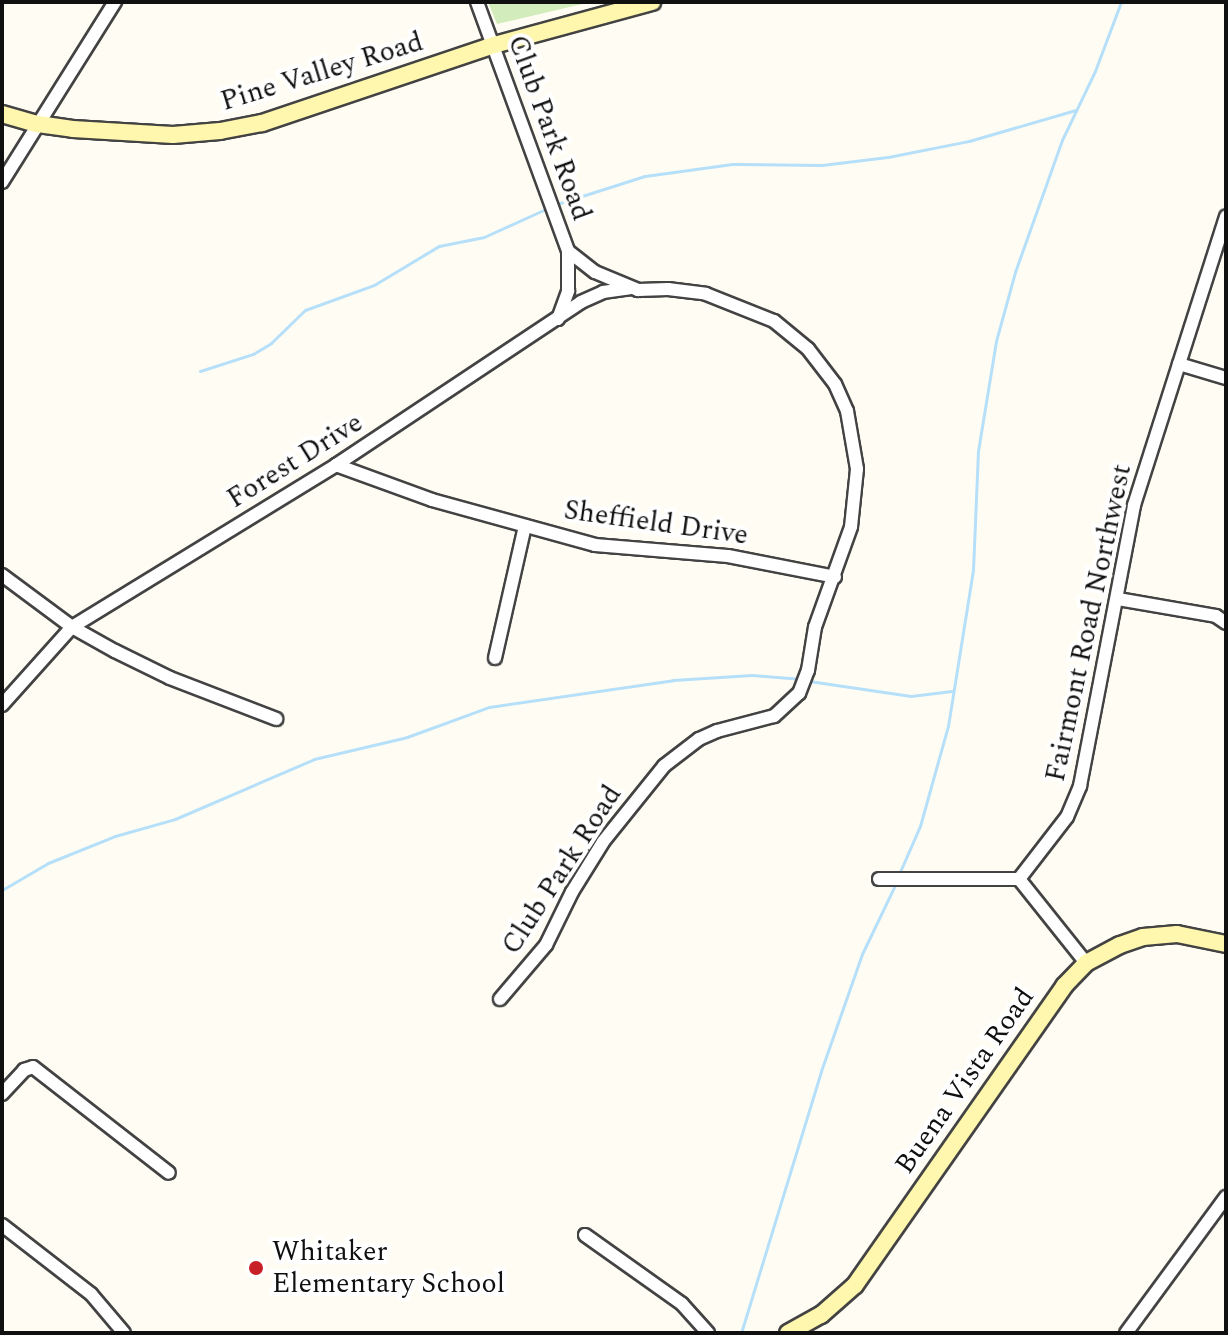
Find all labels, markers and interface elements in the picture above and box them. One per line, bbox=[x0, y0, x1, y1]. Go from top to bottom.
street label: Pine Valley Road bbox=[217, 25, 427, 119]
street label: Club Park Road bbox=[500, 31, 598, 225]
street label: Forest Drive bbox=[221, 406, 369, 516]
street label: Fairmont Road Northwest bbox=[1039, 461, 1139, 785]
street label: Sheffield Drive bbox=[562, 493, 750, 553]
street label: Club Park Road bbox=[495, 779, 629, 961]
street label: Buena Vista Road bbox=[888, 981, 1042, 1181]
place label: Whitaker Elementary School bbox=[272, 1235, 505, 1301]
marker: Whitaker Elementary School bbox=[247, 1259, 265, 1277]

